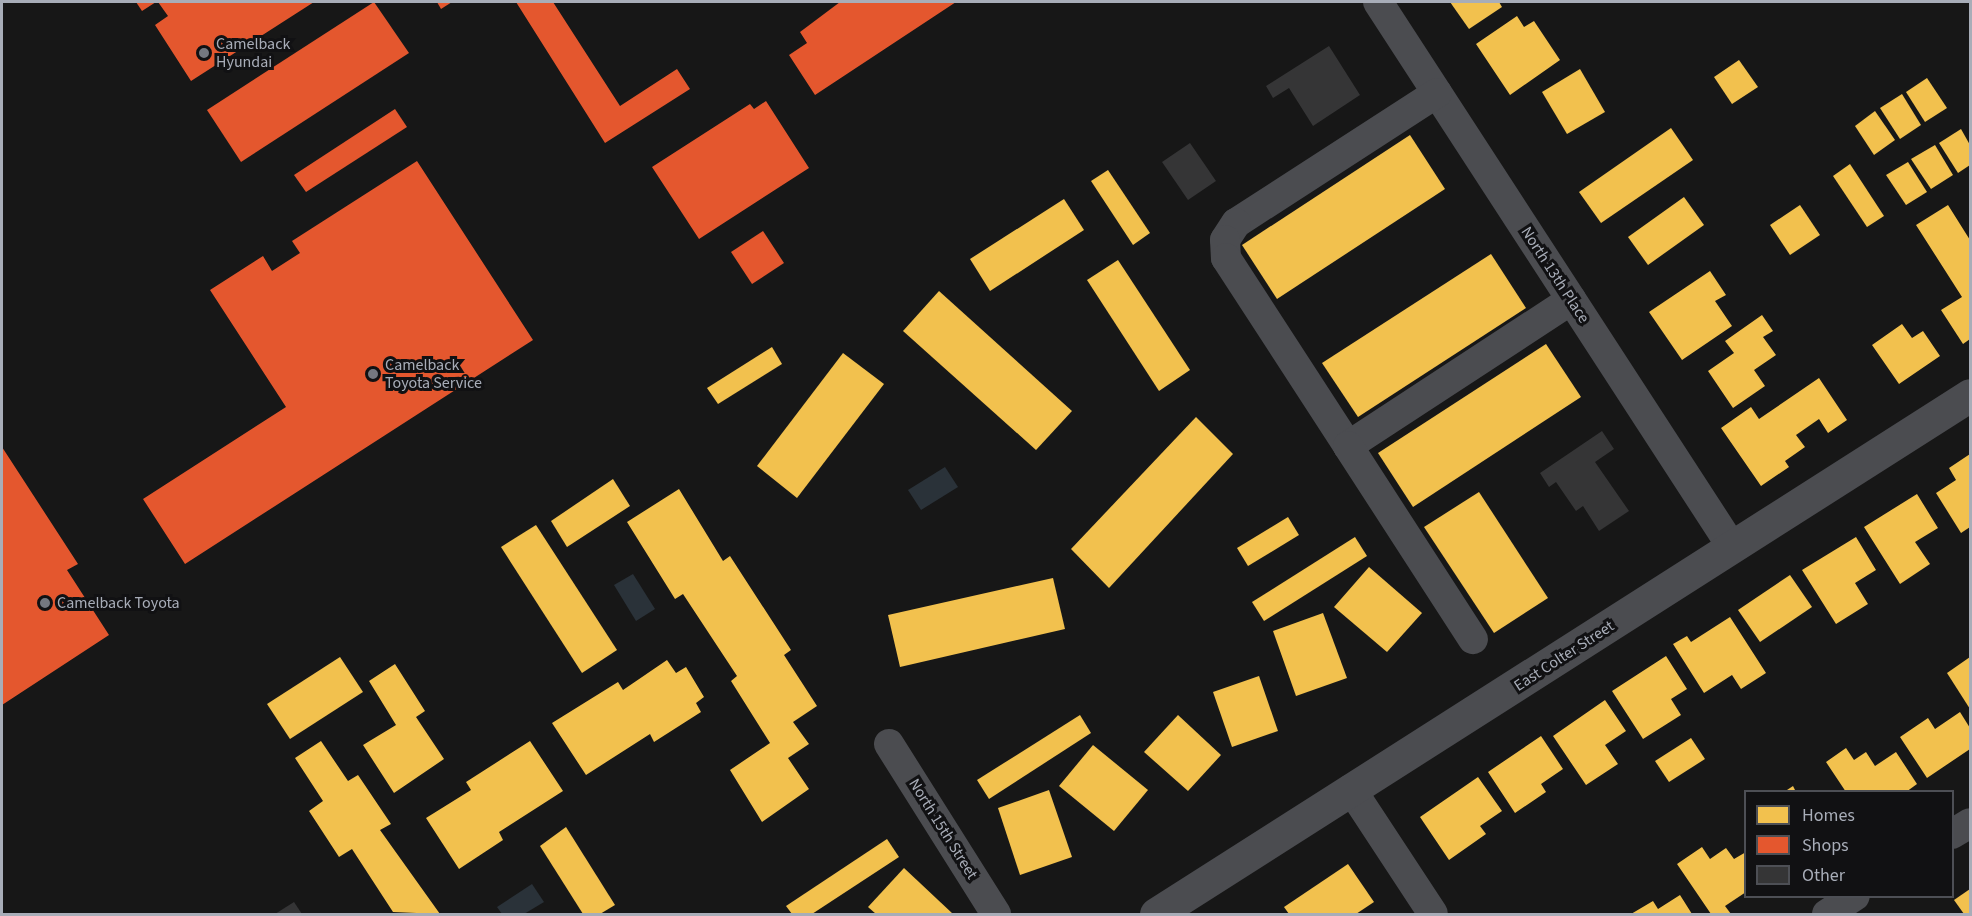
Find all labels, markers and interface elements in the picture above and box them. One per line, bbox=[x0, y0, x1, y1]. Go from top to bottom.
place label: Camelback Hyundai bbox=[216, 34, 290, 72]
marker: Camelback Hyundai bbox=[197, 46, 211, 60]
street label: North 13th Place bbox=[1517, 223, 1593, 327]
place label: Camelback Toyota Service bbox=[385, 355, 482, 393]
marker: Camelback Toyota Service bbox=[366, 367, 380, 381]
place label: Camelback Toyota bbox=[57, 593, 180, 613]
marker: Camelback Toyota bbox=[38, 596, 52, 610]
street label: East Colter Street bbox=[1510, 617, 1618, 695]
street label: North 15th Street bbox=[904, 775, 982, 883]
legend bbox=[1744, 790, 1954, 898]
text: Homes bbox=[1802, 803, 1855, 828]
text: Shops bbox=[1802, 833, 1849, 858]
text: Other bbox=[1802, 863, 1845, 888]

